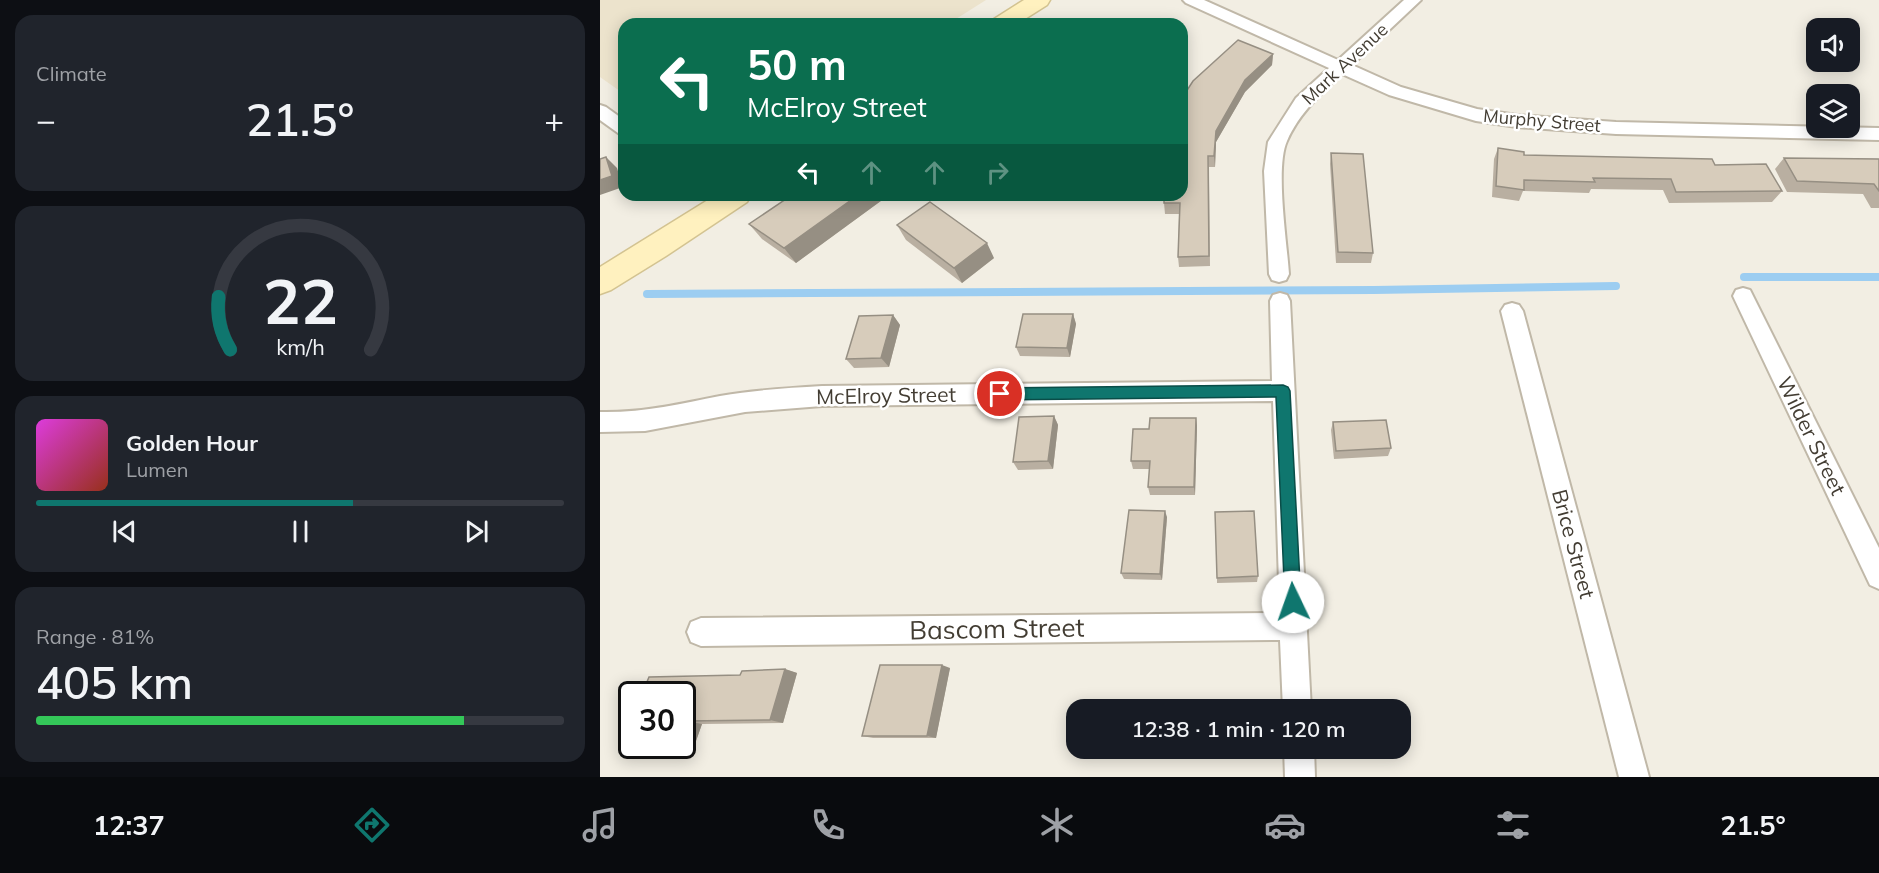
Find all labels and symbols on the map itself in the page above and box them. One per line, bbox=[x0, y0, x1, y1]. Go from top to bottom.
street label: Mark Avenue bbox=[1297, 18, 1393, 109]
street label: Murphy Street bbox=[1482, 104, 1602, 137]
pin bbox=[974, 368, 1025, 419]
street label: Wilder Street bbox=[1772, 372, 1852, 499]
street label: McElroy Street bbox=[816, 381, 956, 409]
street label: Brice Street bbox=[1547, 486, 1601, 601]
position arrow bbox=[1261, 570, 1325, 634]
street label: Bascom Street bbox=[909, 610, 1085, 647]
speed limit sign: 30 bbox=[618, 681, 696, 759]

